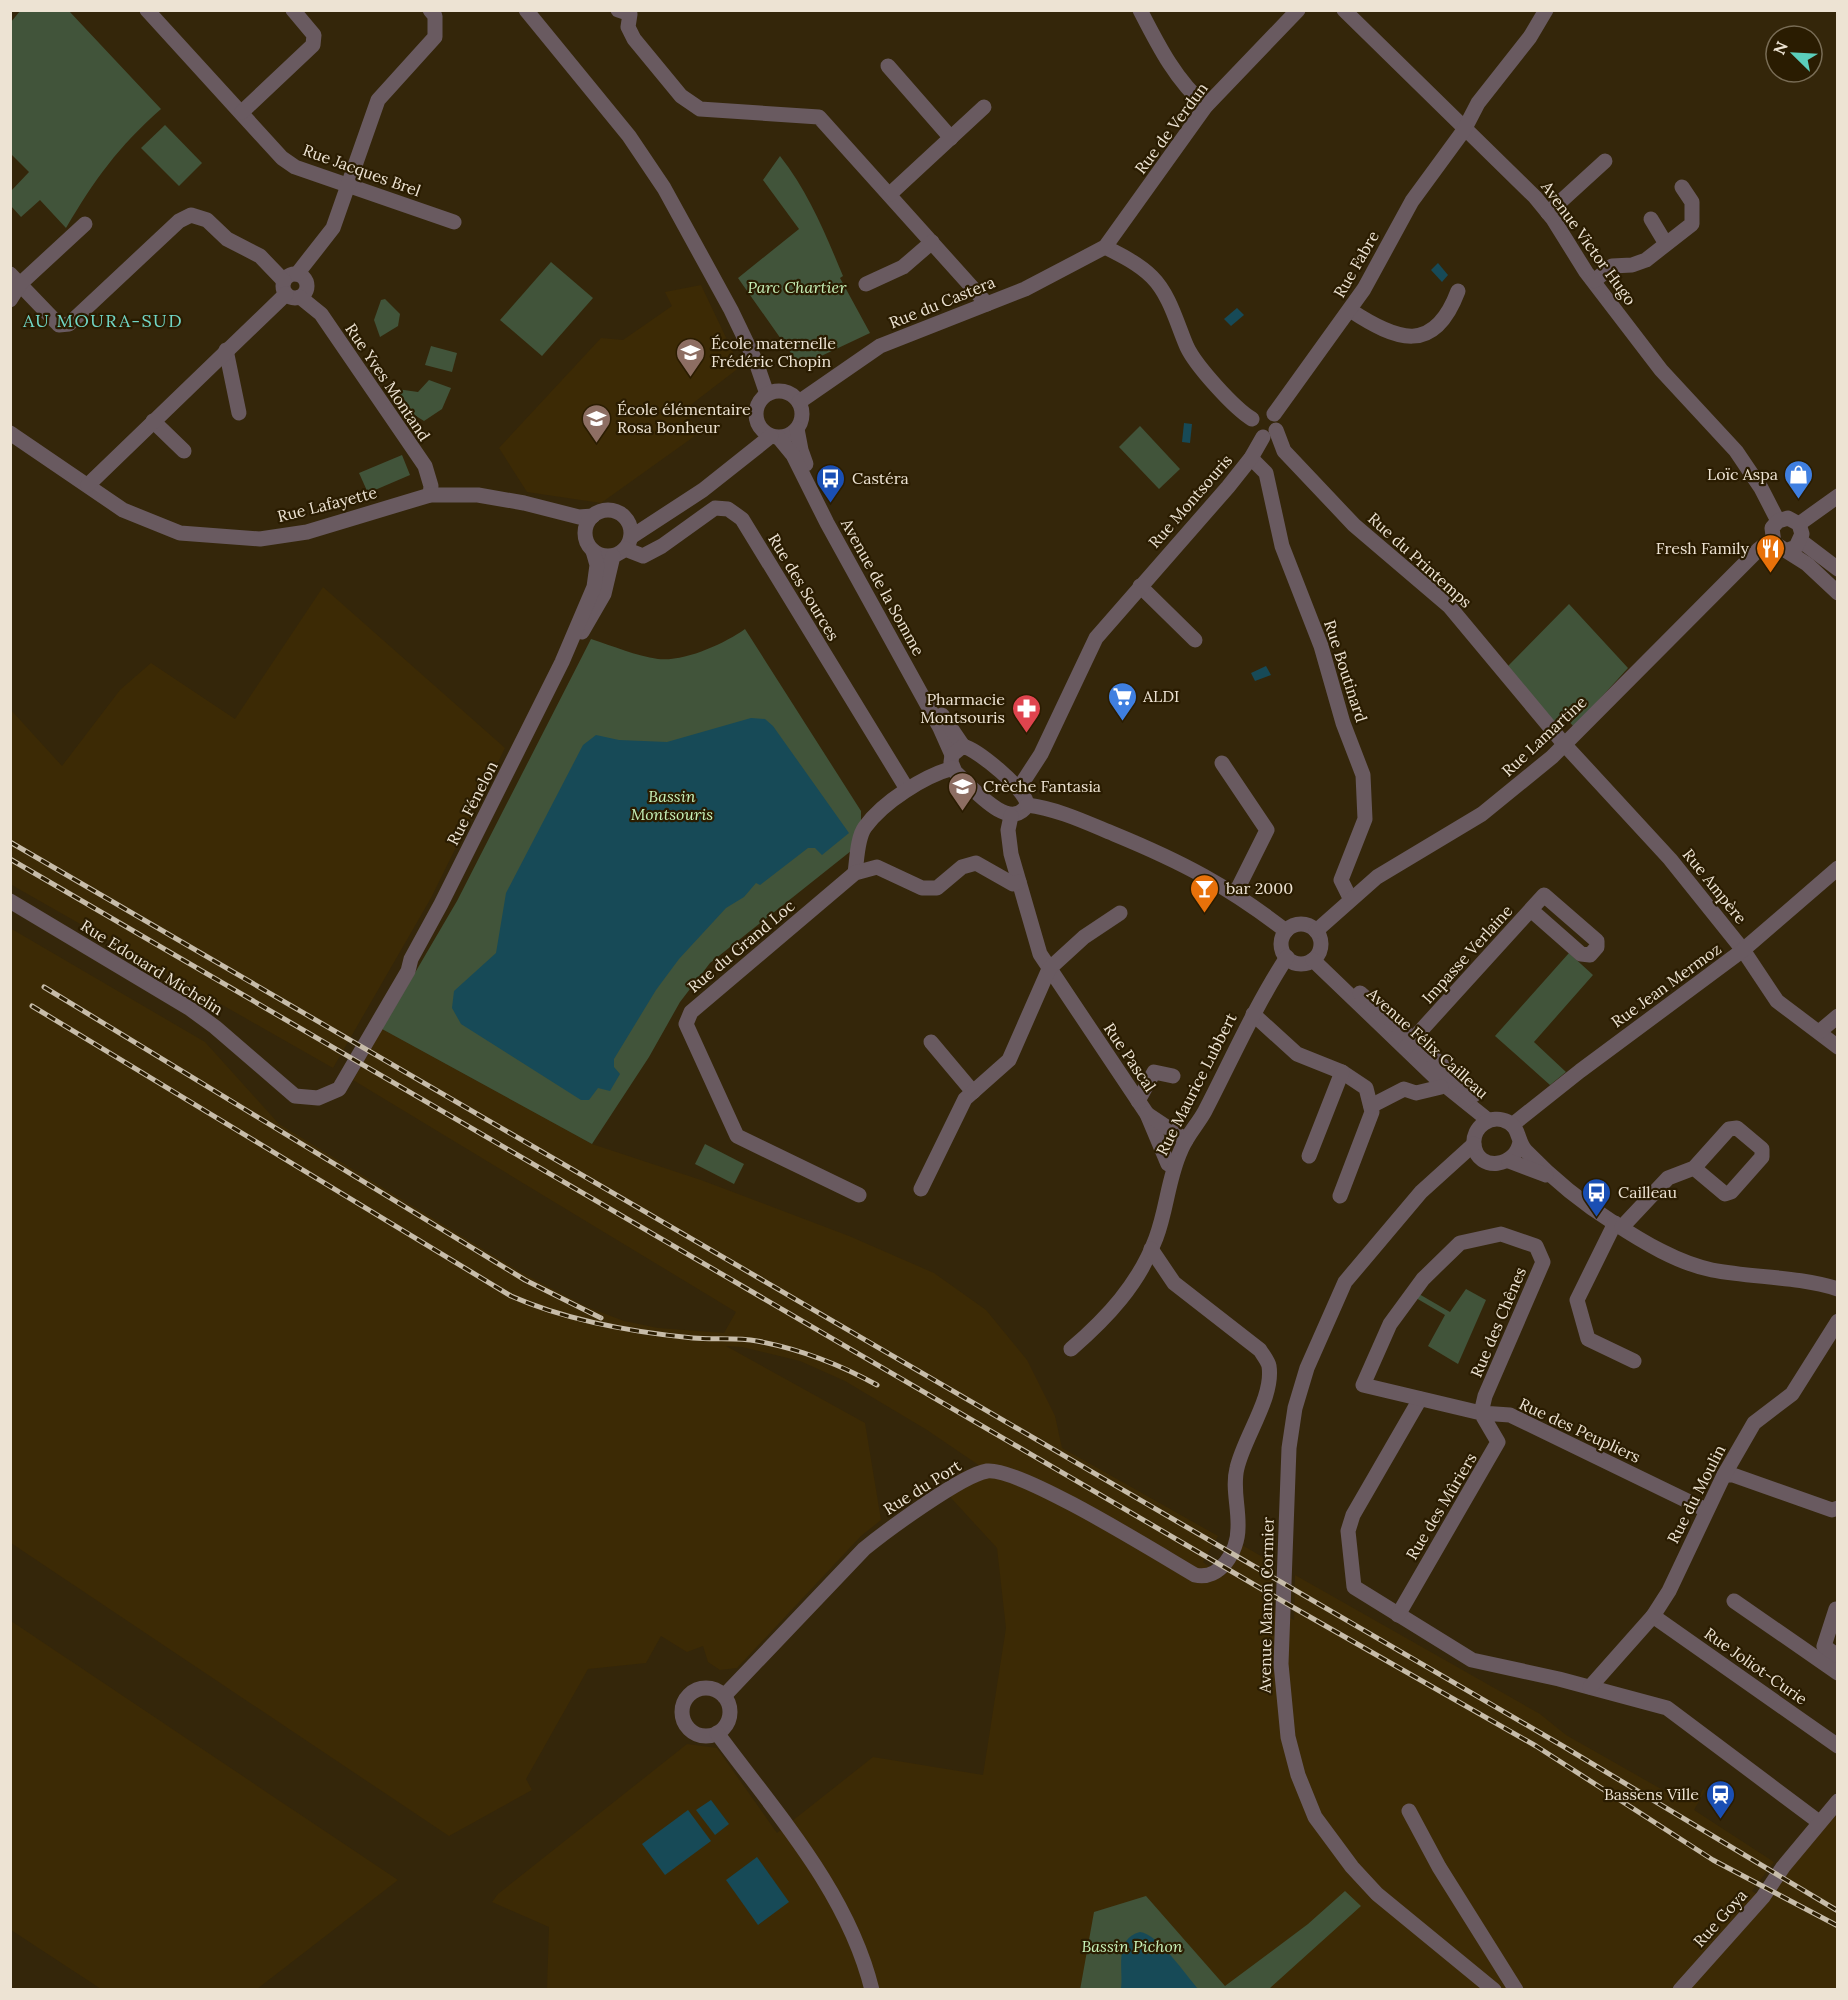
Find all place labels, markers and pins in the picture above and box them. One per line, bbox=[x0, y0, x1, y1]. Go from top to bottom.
place label: École maternelle Frédéric Chopin bbox=[711, 333, 836, 371]
school or university icon: École maternelle Frédéric Chopin bbox=[674, 336, 706, 378]
place label: École élémentaire Rosa Bonheur bbox=[617, 399, 751, 437]
school or university icon: École élémentaire Rosa Bonheur bbox=[580, 402, 612, 444]
shop icon: Loïc Aspa bbox=[1783, 458, 1815, 500]
bus stop icon: Castéra bbox=[815, 462, 847, 504]
place label: Loïc Aspa bbox=[1707, 464, 1778, 484]
place label: Castéra bbox=[852, 468, 909, 488]
restaurant icon: Fresh Family bbox=[1754, 532, 1786, 574]
place label: Fresh Family bbox=[1656, 538, 1750, 558]
supermarket icon: ALDI bbox=[1106, 680, 1138, 722]
place label: ALDI bbox=[1142, 686, 1179, 706]
place label: Pharmacie Montsouris bbox=[920, 689, 1005, 727]
pharmacy icon: Pharmacie Montsouris bbox=[1010, 692, 1042, 734]
school or university icon: Crèche Fantasia bbox=[946, 770, 978, 812]
place label: Crèche Fantasia bbox=[983, 776, 1101, 796]
bar icon: bar 2000 bbox=[1189, 872, 1221, 914]
place label: bar 2000 bbox=[1226, 878, 1293, 898]
bus stop icon: Cailleau bbox=[1581, 1176, 1613, 1218]
place label: Cailleau bbox=[1618, 1182, 1677, 1202]
station icon: Bassens Ville bbox=[1704, 1778, 1736, 1820]
place label: Bassens Ville bbox=[1604, 1784, 1699, 1804]

